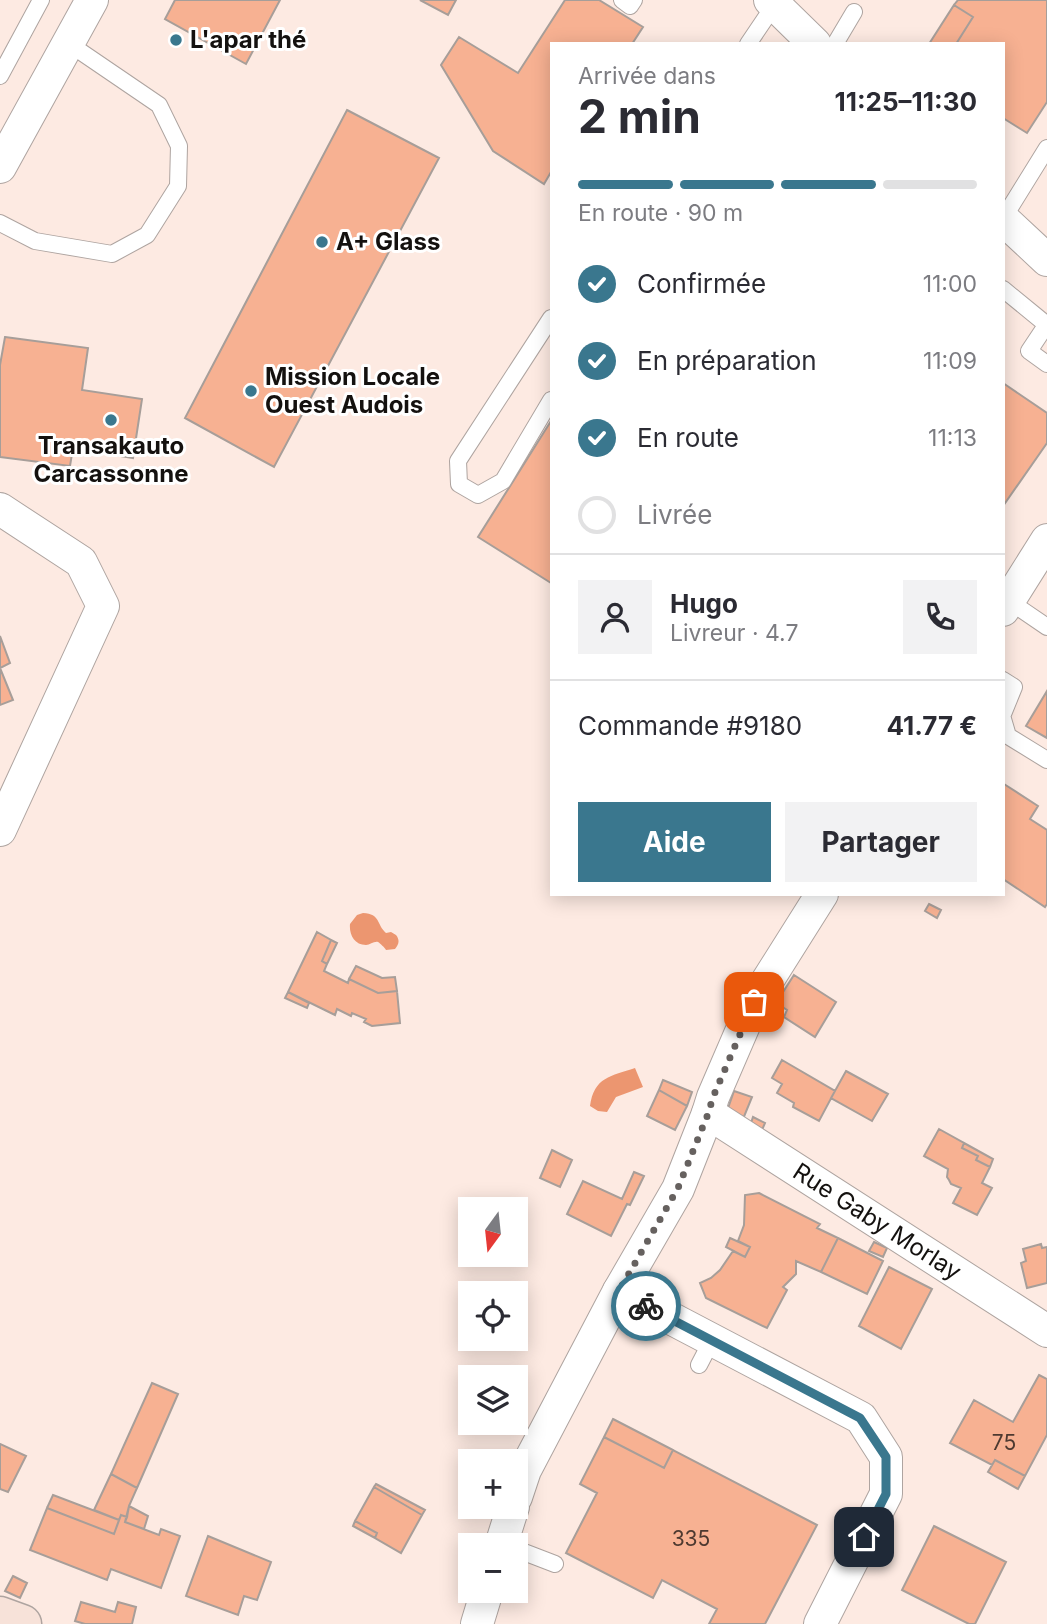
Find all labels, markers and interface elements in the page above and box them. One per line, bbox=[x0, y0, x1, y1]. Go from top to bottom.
place label: L'apar thé bbox=[190, 25, 306, 54]
marker: L'apar thé bbox=[168, 32, 184, 48]
text: Arrivée dans bbox=[578, 62, 716, 90]
text: 11:25–11:30 bbox=[834, 86, 977, 117]
text: 2 min bbox=[578, 88, 701, 144]
text: En route · 90 m bbox=[578, 199, 743, 227]
place label: A+ Glass bbox=[336, 227, 440, 256]
marker: A+ Glass bbox=[314, 234, 330, 250]
icon: check bbox=[578, 265, 616, 303]
text: Confirmée bbox=[637, 268, 766, 299]
text: 11:00 bbox=[923, 270, 977, 298]
icon: check bbox=[578, 342, 616, 380]
text: En préparation bbox=[637, 345, 817, 376]
text: 11:09 bbox=[923, 347, 977, 375]
place label: Mission Locale Ouest Audois bbox=[265, 362, 440, 419]
marker: Mission Locale Ouest Audois bbox=[243, 383, 259, 399]
marker: Transakauto Carcassonne bbox=[103, 412, 119, 428]
icon: check bbox=[578, 419, 616, 457]
text: En route bbox=[637, 422, 739, 453]
text: 11:13 bbox=[928, 424, 977, 452]
place label: Transakauto Carcassonne bbox=[34, 431, 188, 488]
text: Livrée bbox=[637, 499, 712, 530]
button: person bbox=[578, 580, 652, 654]
button: phone bbox=[903, 580, 977, 654]
text: Hugo bbox=[670, 588, 738, 619]
text: Livreur · 4.7 bbox=[670, 619, 798, 647]
text: Commande #9180 bbox=[578, 710, 802, 741]
text: 41.77 € bbox=[886, 710, 977, 741]
button: Aide bbox=[578, 802, 771, 882]
button: Partager bbox=[785, 802, 977, 882]
pin bbox=[724, 972, 784, 1032]
icon: bag bbox=[735, 983, 773, 1021]
street label: Rue Gaby Morlay bbox=[788, 1157, 967, 1286]
north arrow bbox=[458, 1197, 528, 1267]
map controls bbox=[458, 1197, 528, 1603]
courier bbox=[611, 1271, 681, 1341]
button: locate bbox=[458, 1281, 528, 1351]
icon: bike bbox=[627, 1287, 665, 1325]
button: layers bbox=[458, 1365, 528, 1435]
house number: 75 bbox=[992, 1430, 1016, 1455]
button: + bbox=[458, 1449, 528, 1519]
pin bbox=[834, 1507, 894, 1567]
icon: home bbox=[845, 1518, 883, 1556]
house number: 335 bbox=[672, 1526, 710, 1551]
button: − bbox=[458, 1533, 528, 1603]

